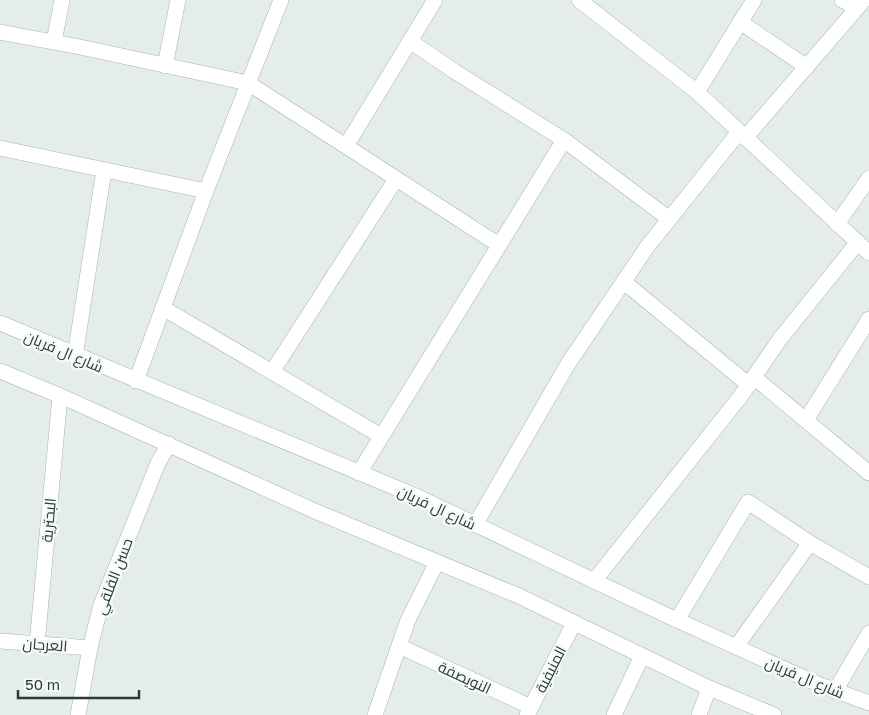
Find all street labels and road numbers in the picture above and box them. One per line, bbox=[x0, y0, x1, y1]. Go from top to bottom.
street label: شارع ال فريان bbox=[21, 326, 106, 378]
street label: شارع ال فريان bbox=[394, 481, 479, 536]
street label: البحترية bbox=[37, 497, 60, 543]
street label: حسن الفلقي bbox=[90, 535, 140, 618]
street label: العرجان bbox=[22, 633, 68, 657]
street label: المنيفية bbox=[531, 643, 569, 695]
street label: شارع ال فريان bbox=[762, 652, 847, 704]
street label: النويصفة bbox=[435, 657, 494, 698]

